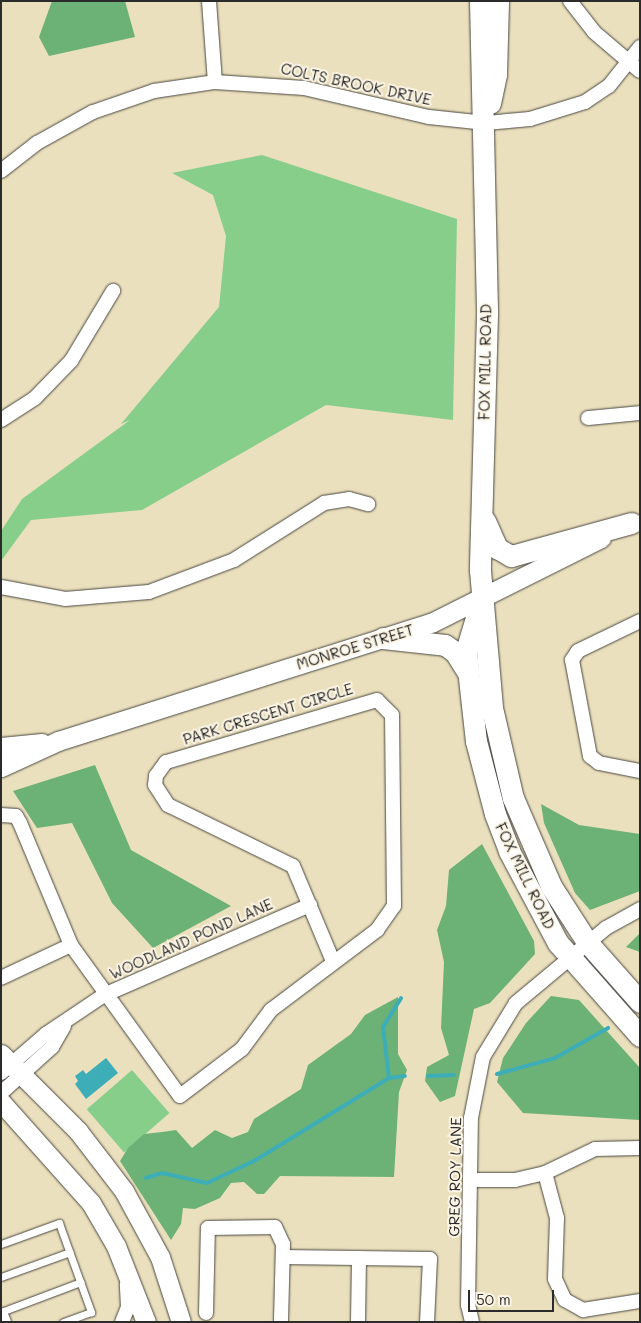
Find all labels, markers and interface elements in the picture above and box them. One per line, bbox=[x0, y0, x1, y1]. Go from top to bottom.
street label: COLTS BROOK DRIVE bbox=[279, 59, 433, 109]
street label: FOX MILL ROAD bbox=[475, 304, 495, 420]
street label: MONROE STREET bbox=[294, 621, 416, 673]
street label: PARK CRESCENT CIRCLE bbox=[181, 680, 355, 748]
street label: FOX MILL ROAD bbox=[491, 820, 559, 932]
street label: WOODLAND POND LANE bbox=[107, 895, 275, 983]
street label: GREG ROY LANE bbox=[445, 1117, 465, 1237]
scale bar bbox=[471, 1280, 557, 1312]
text: 50 m bbox=[476, 1289, 511, 1309]

